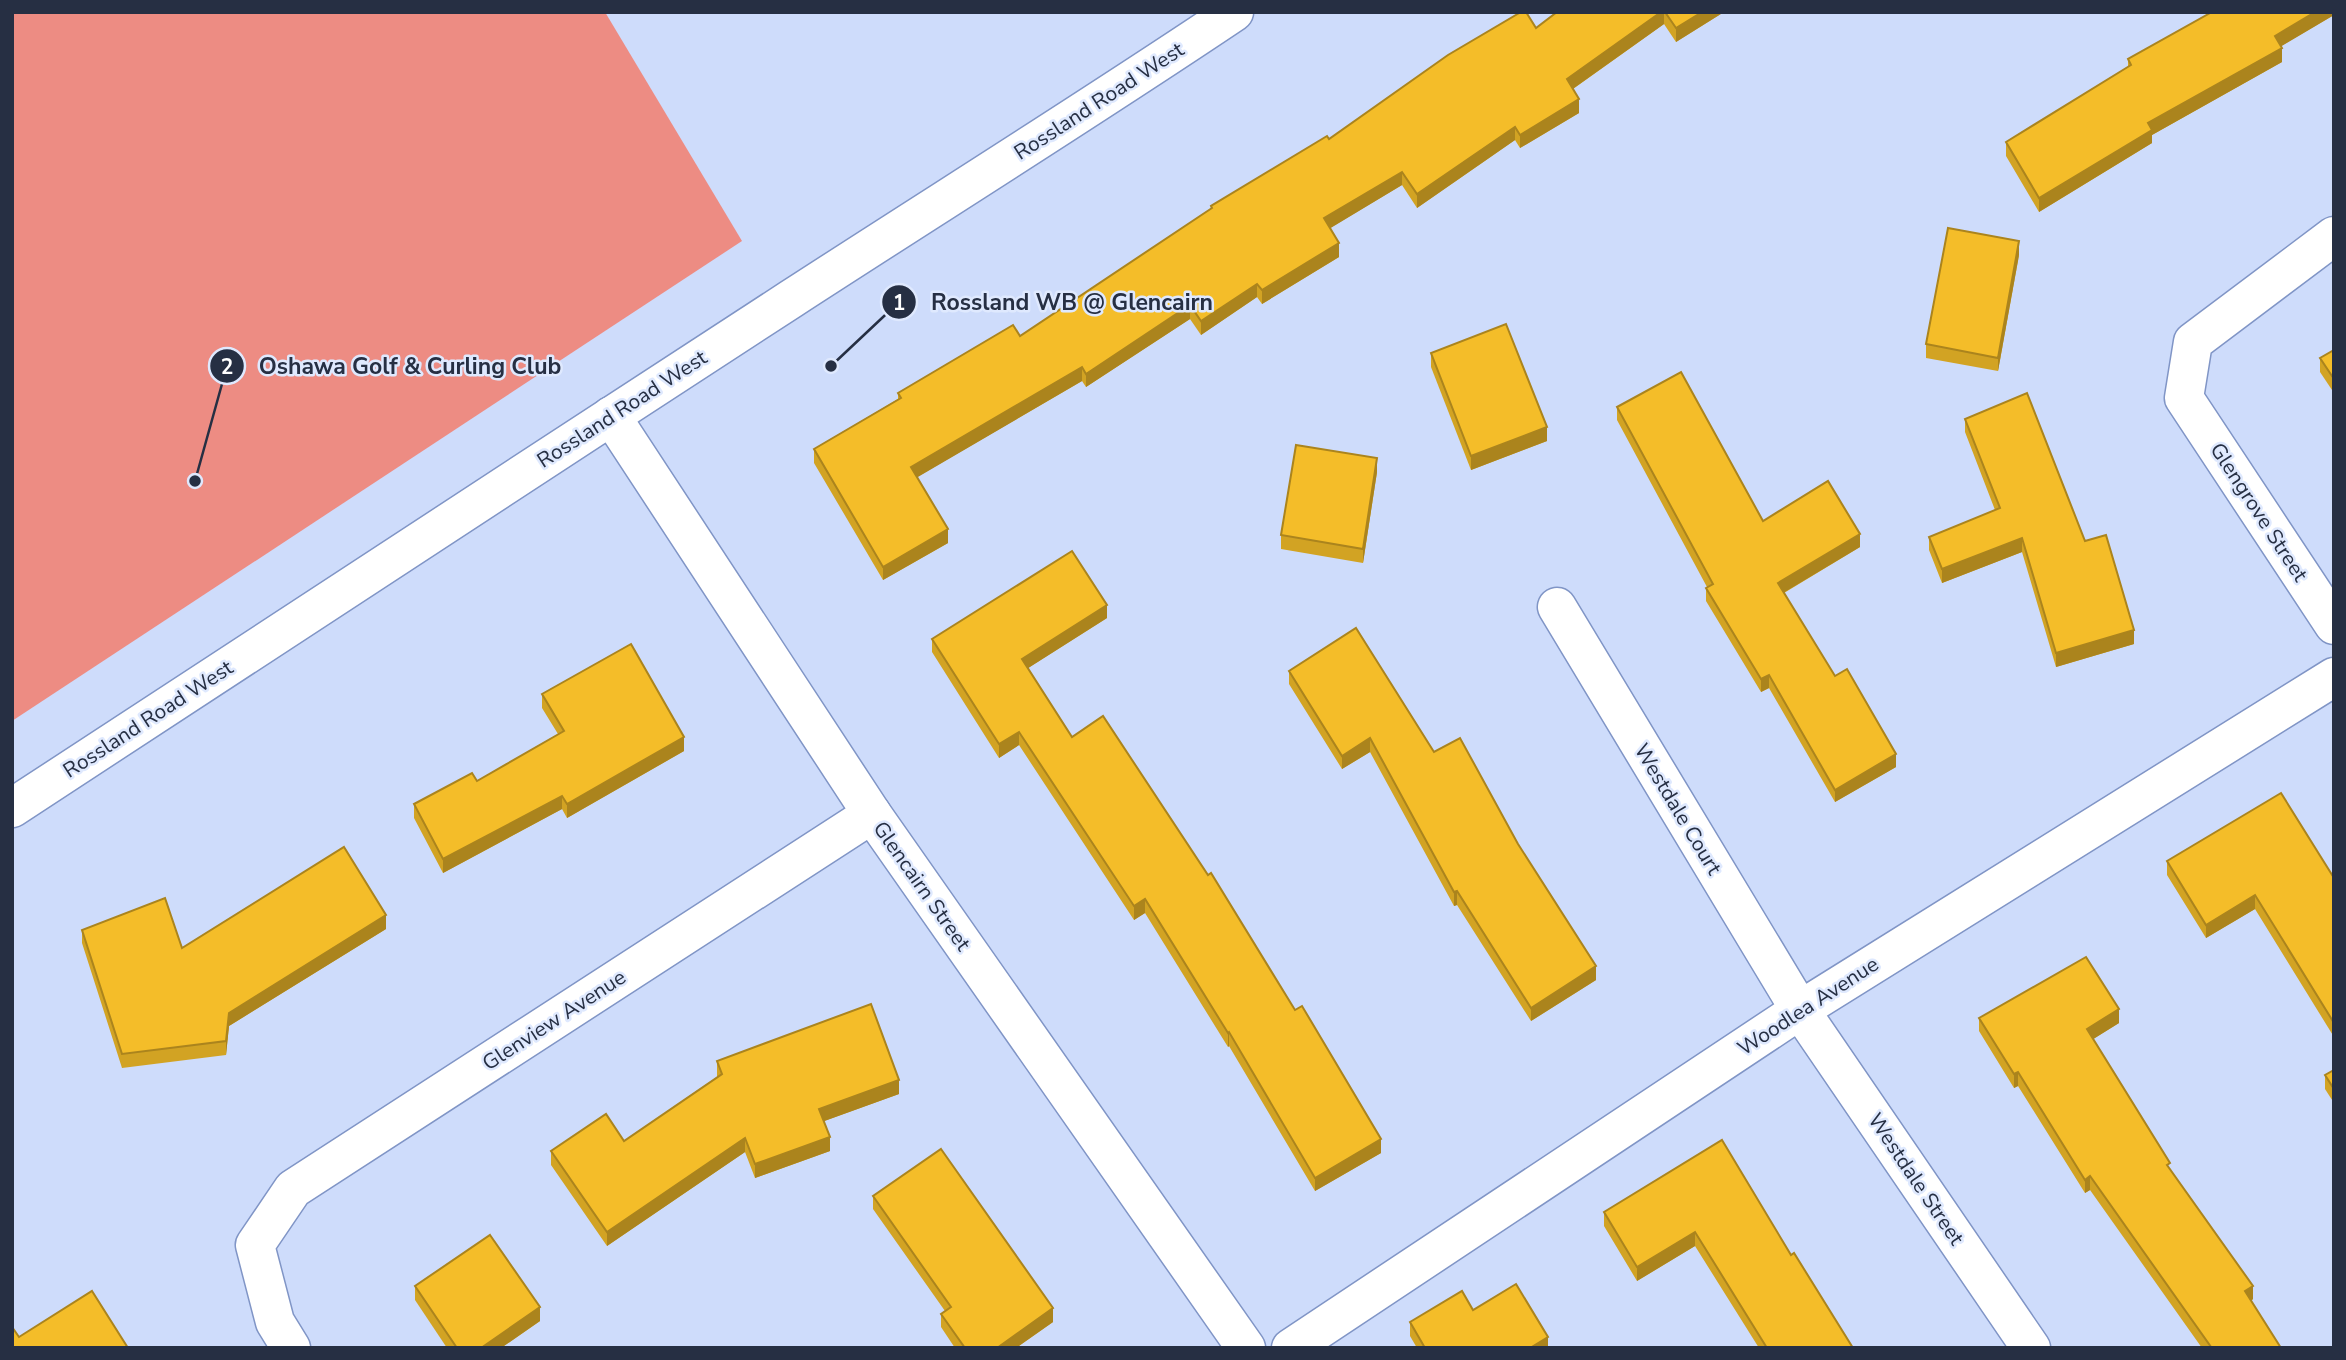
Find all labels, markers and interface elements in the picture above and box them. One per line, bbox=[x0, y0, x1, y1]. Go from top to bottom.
street label: Rossland Road West bbox=[1009, 35, 1190, 166]
callout: Rossland WB @ Glencairn bbox=[882, 280, 1227, 324]
text: Rossland WB @ Glencairn bbox=[931, 287, 1213, 318]
text: 1 bbox=[893, 289, 905, 317]
street label: Rossland Road West bbox=[532, 343, 713, 474]
callout: Oshawa Golf & Curling Club bbox=[210, 344, 576, 388]
text: Oshawa Golf & Curling Club bbox=[259, 351, 561, 382]
text: 2 bbox=[221, 353, 233, 381]
street label: Glengrove Street bbox=[2204, 437, 2315, 587]
street label: Rossland Road West bbox=[58, 653, 239, 784]
street label: Westdale Court bbox=[1628, 738, 1729, 880]
street label: Glencairn Street bbox=[867, 816, 977, 957]
street label: Woodlea Avenue bbox=[1732, 950, 1884, 1062]
street label: Glenview Avenue bbox=[477, 963, 631, 1077]
street label: Westdale Street bbox=[1861, 1107, 1971, 1251]

